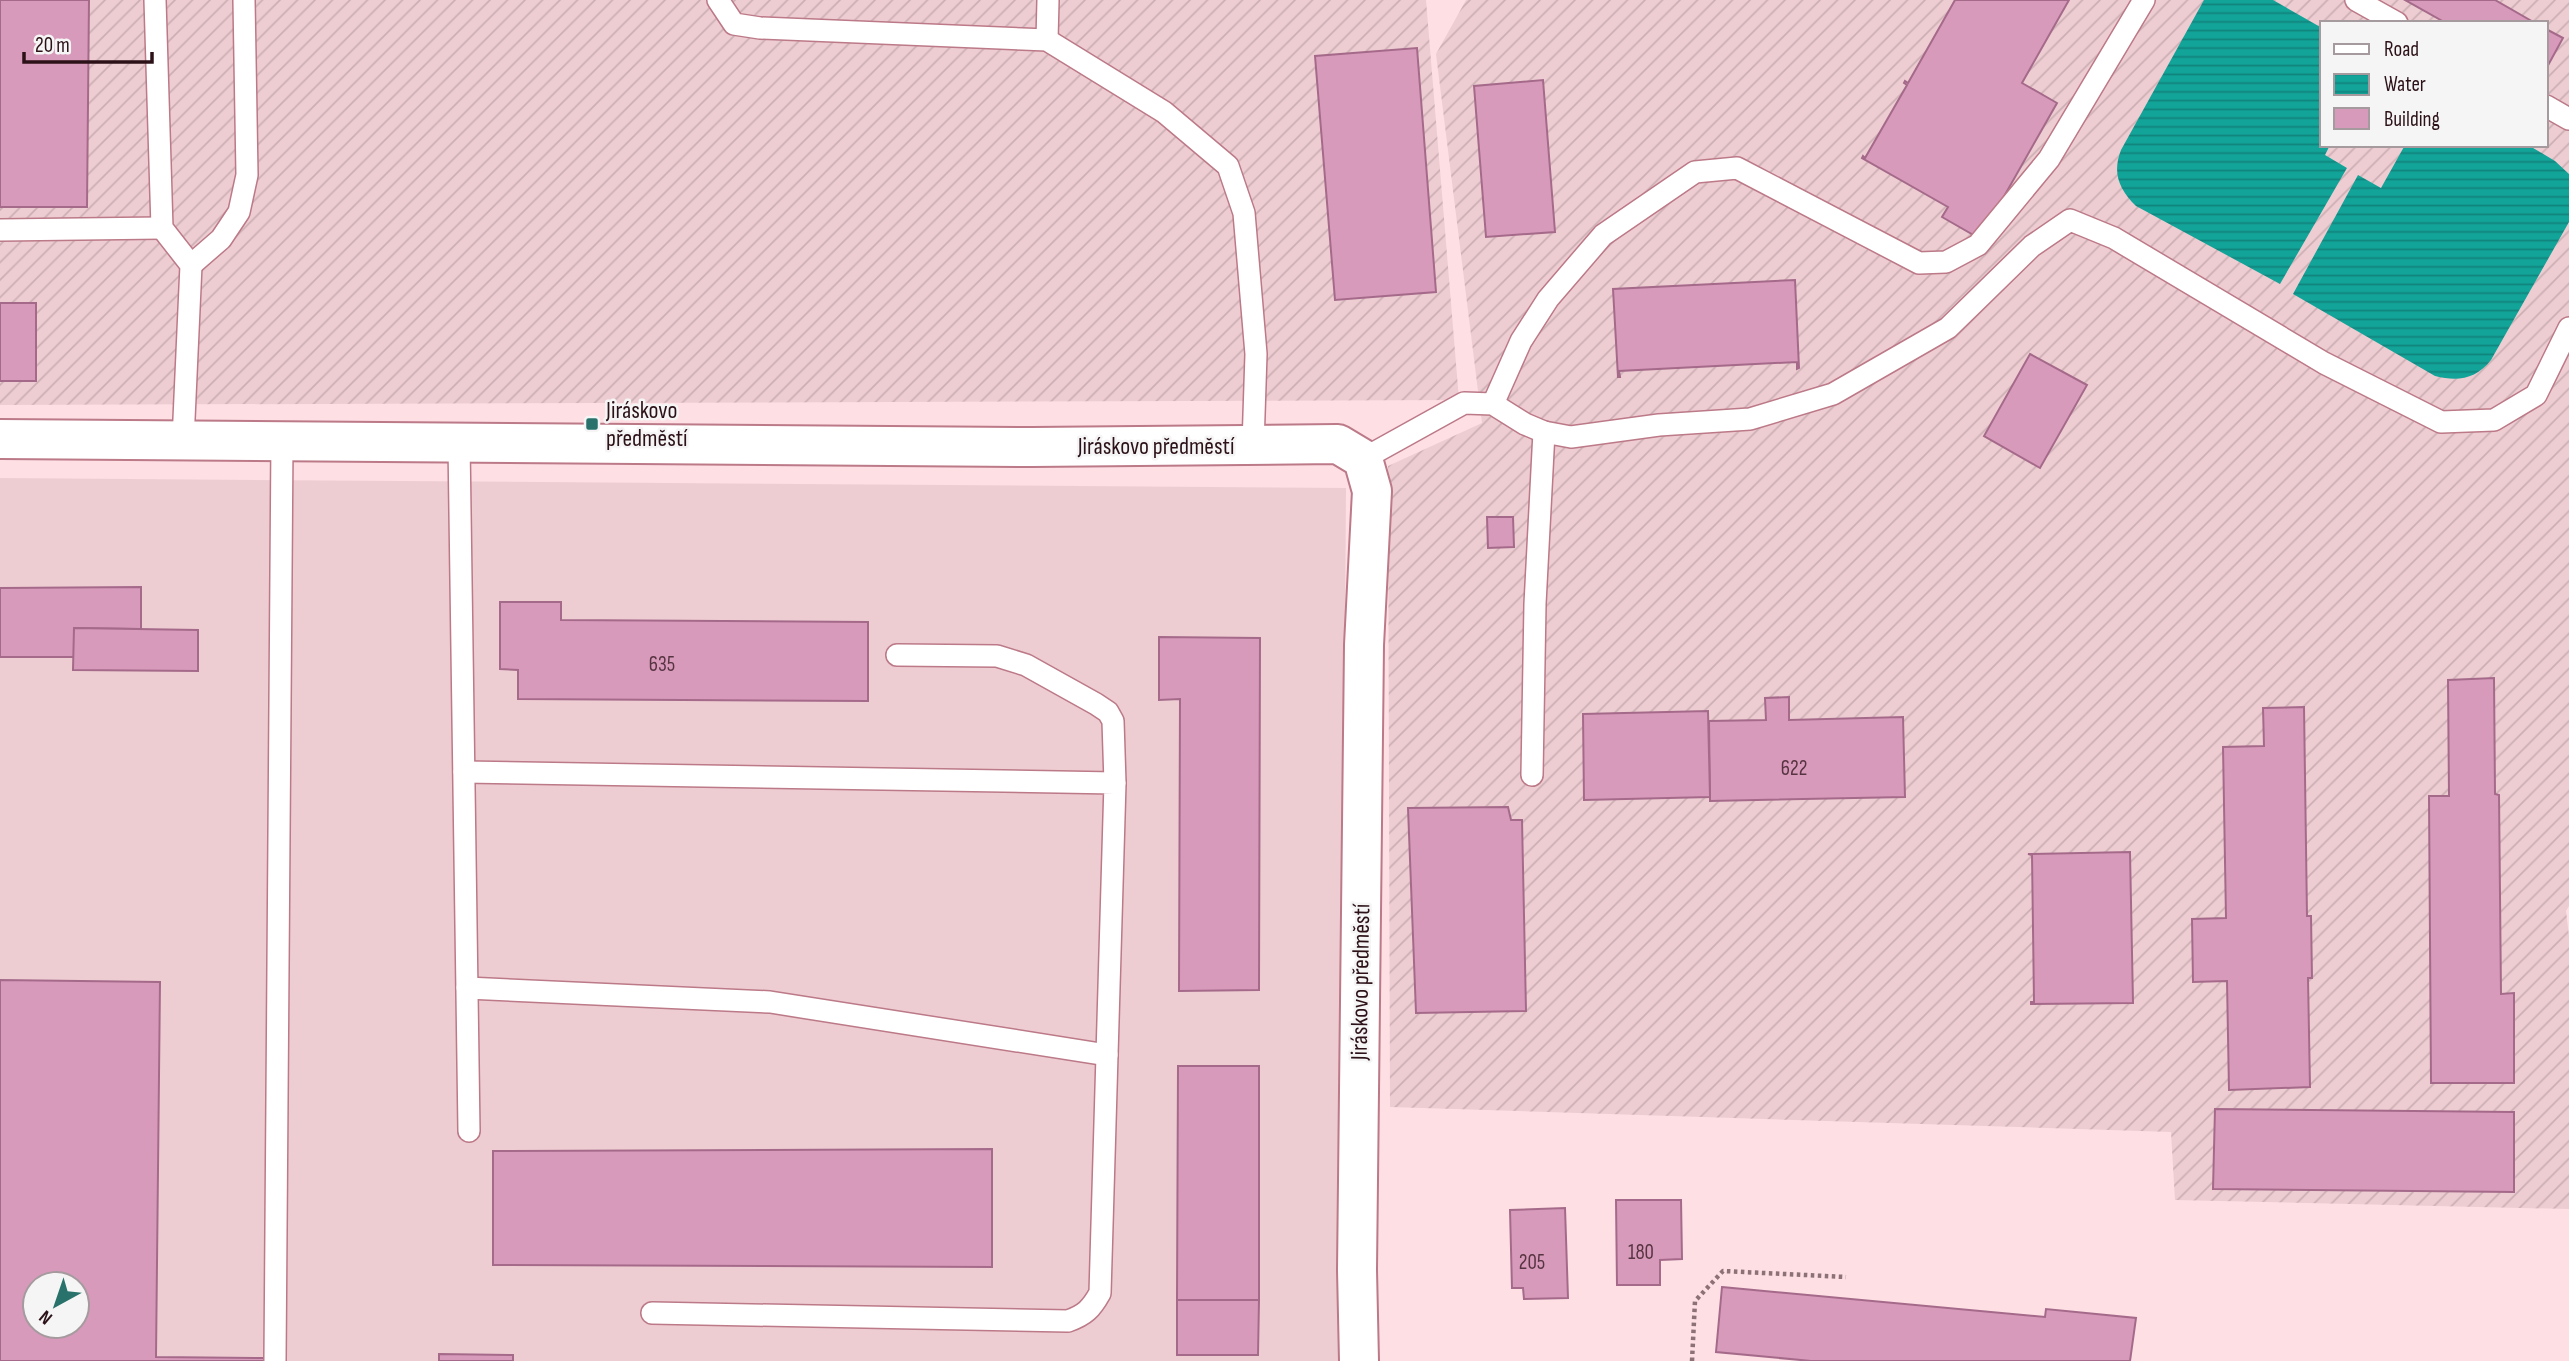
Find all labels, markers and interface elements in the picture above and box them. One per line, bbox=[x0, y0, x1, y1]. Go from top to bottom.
scale bar bbox=[24, 21, 152, 65]
legend bbox=[2320, 21, 2548, 147]
text: 20 m bbox=[35, 33, 70, 58]
text: Road bbox=[2384, 37, 2419, 62]
text: Water bbox=[2384, 72, 2426, 97]
text: Building bbox=[2384, 107, 2440, 132]
place label: Jiráskovo předměstí bbox=[605, 396, 688, 453]
marker: Jiráskovo předměstí bbox=[584, 416, 600, 432]
street label: Jiráskovo předměstí bbox=[1077, 432, 1235, 461]
house number: 635 bbox=[649, 652, 675, 677]
house number: 622 bbox=[1781, 756, 1807, 781]
street label: Jiráskovo předměstí bbox=[1345, 903, 1376, 1062]
house number: 180 bbox=[1628, 1240, 1654, 1265]
house number: 205 bbox=[1519, 1250, 1545, 1275]
north arrow bbox=[21, 1270, 91, 1340]
text: N bbox=[35, 1305, 57, 1329]

